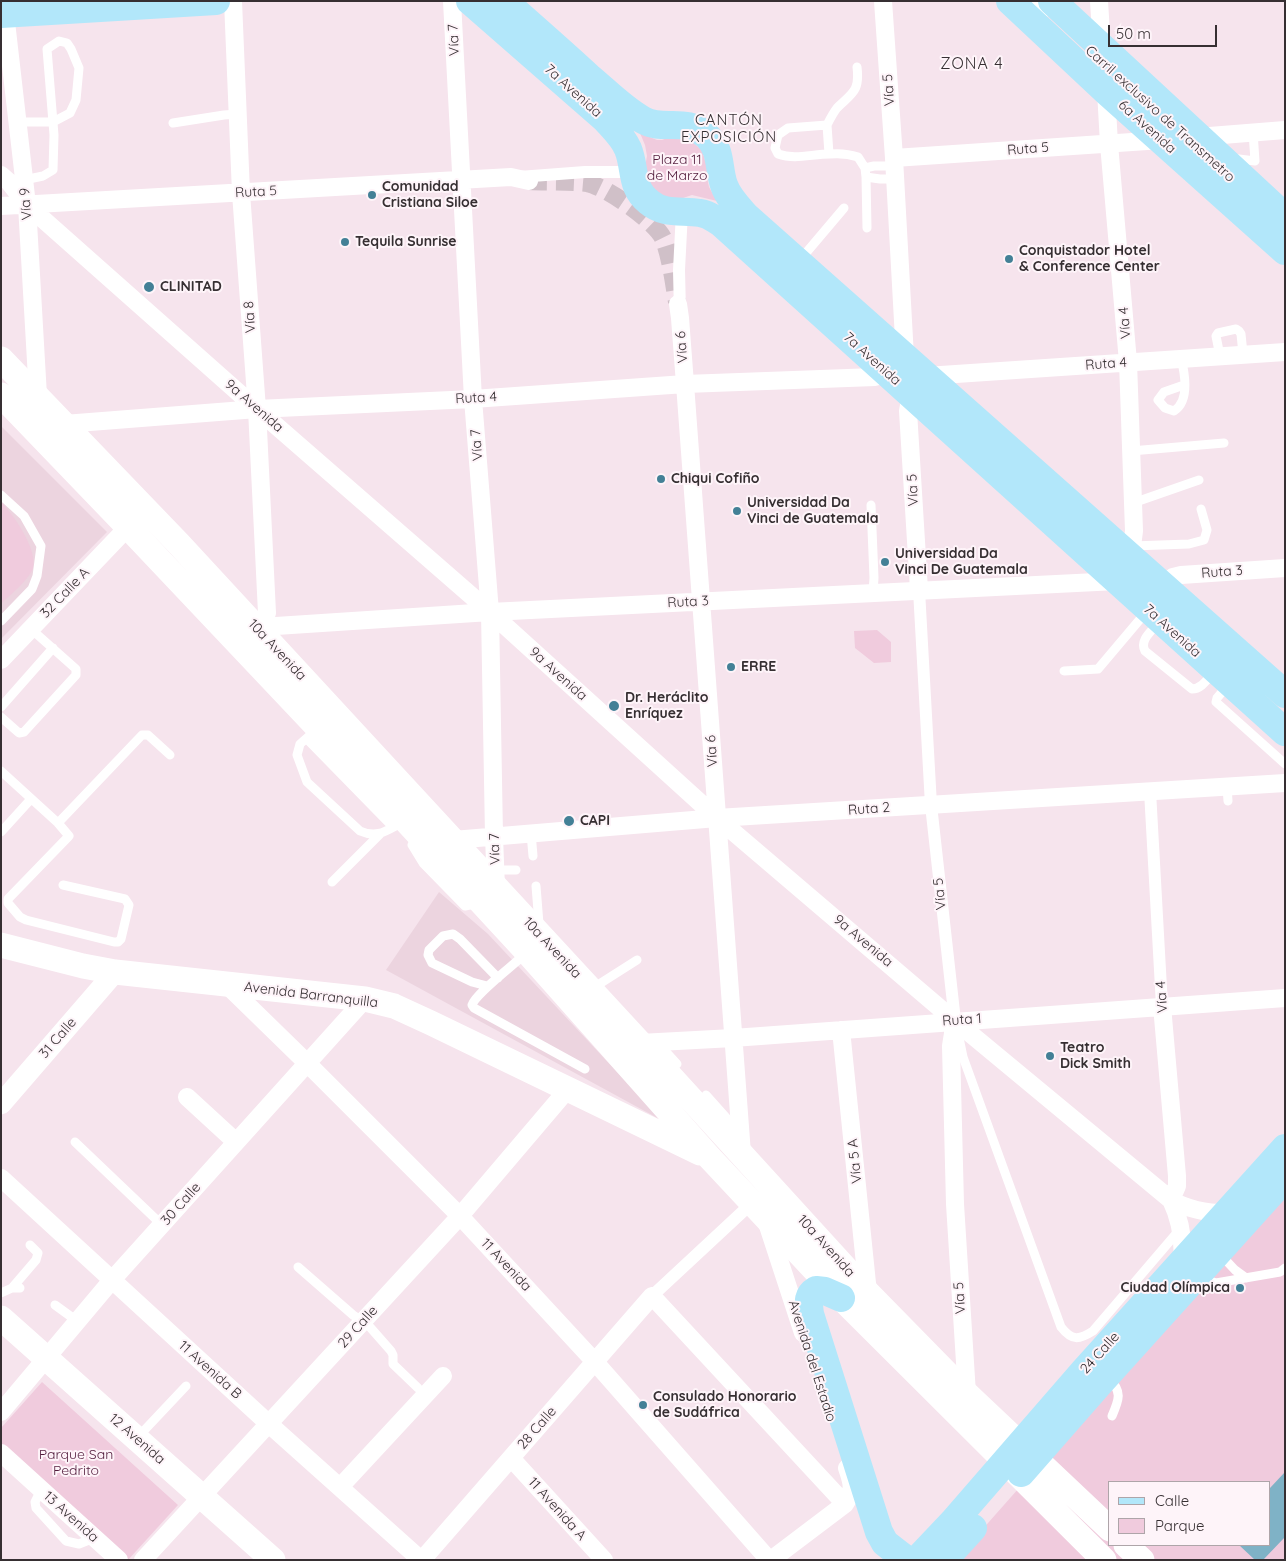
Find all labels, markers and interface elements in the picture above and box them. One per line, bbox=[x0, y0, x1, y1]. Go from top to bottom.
scale bar bbox=[1111, 15, 1220, 47]
street label: Vía 7 bbox=[445, 24, 463, 56]
text: 50 m bbox=[1116, 24, 1151, 43]
street label: Carril exclusivo de Transmetro bbox=[1082, 42, 1238, 186]
district label: ZONA 4 bbox=[940, 54, 1004, 74]
street label: 7a Avenida bbox=[541, 61, 605, 121]
street label: Vía 5 bbox=[879, 73, 899, 107]
street label: 6a Avenida bbox=[1115, 97, 1179, 157]
district label: CANTÓN EXPOSICIÓN bbox=[680, 111, 778, 146]
street label: Ruta 5 bbox=[1007, 139, 1049, 159]
park label: Plaza 11 de Marzo bbox=[647, 152, 707, 184]
place label: Comunidad Cristiana Siloe bbox=[382, 179, 478, 212]
street label: Ruta 5 bbox=[235, 183, 277, 201]
street label: Vía 9 bbox=[16, 187, 36, 221]
marker: Comunidad Cristiana Siloe bbox=[366, 189, 378, 201]
place label: Tequila Sunrise bbox=[355, 234, 456, 250]
marker: Tequila Sunrise bbox=[339, 236, 351, 248]
place label: Conquistador Hotel & Conference Center bbox=[1019, 243, 1160, 276]
marker: Conquistador Hotel & Conference Center bbox=[1003, 253, 1015, 265]
place label: CLINITAD bbox=[160, 279, 222, 295]
marker: CLINITAD bbox=[142, 280, 156, 294]
street label: Vía 8 bbox=[240, 300, 260, 334]
street label: Vía 4 bbox=[1115, 306, 1135, 340]
street label: 7a Avenida bbox=[840, 329, 904, 389]
street label: Vía 6 bbox=[672, 330, 692, 364]
street label: Ruta 4 bbox=[1085, 354, 1127, 374]
street label: 9a Avenida bbox=[221, 376, 287, 436]
street label: Ruta 4 bbox=[455, 389, 497, 407]
street label: Vía 7 bbox=[467, 428, 487, 462]
place label: Chiqui Cofiño bbox=[671, 471, 760, 487]
marker: Chiqui Cofiño bbox=[655, 473, 667, 485]
street label: Vía 5 bbox=[904, 473, 922, 507]
place label: Universidad Da Vinci de Guatemala bbox=[747, 495, 879, 528]
marker: Universidad Da Vinci de Guatemala bbox=[731, 505, 743, 517]
place label: Universidad Da Vinci De Guatemala bbox=[895, 546, 1028, 578]
marker: Universidad Da Vinci De Guatemala bbox=[879, 556, 891, 568]
street label: Ruta 3 bbox=[1201, 562, 1243, 582]
street label: 32 Calle A bbox=[37, 564, 93, 622]
street label: Ruta 3 bbox=[667, 593, 709, 611]
street label: 7a Avenida bbox=[1140, 601, 1204, 661]
street label: 10a Avenida bbox=[244, 616, 310, 684]
street label: 9a Avenida bbox=[526, 644, 590, 704]
place label: ERRE bbox=[741, 659, 776, 675]
marker: ERRE bbox=[725, 661, 737, 673]
place label: Dr. Heráclito Enríquez bbox=[625, 690, 709, 722]
marker: Dr. Heráclito Enríquez bbox=[607, 699, 621, 713]
street label: Vía 6 bbox=[702, 734, 722, 768]
street label: Ruta 2 bbox=[847, 799, 891, 819]
place label: CAPI bbox=[580, 813, 610, 829]
marker: CAPI bbox=[562, 814, 576, 828]
street label: Vía 7 bbox=[486, 833, 504, 865]
street label: Vía 5 bbox=[930, 877, 950, 911]
street label: 9a Avenida bbox=[830, 911, 896, 971]
street label: 10a Avenida bbox=[519, 914, 585, 982]
street label: Avenida Barranquilla bbox=[243, 978, 379, 1012]
street label: Vía 4 bbox=[1153, 980, 1171, 1014]
street label: Ruta 1 bbox=[942, 1010, 982, 1030]
street label: 31 Calle bbox=[36, 1014, 80, 1062]
place label: Teatro Dick Smith bbox=[1060, 1040, 1131, 1072]
marker: Teatro Dick Smith bbox=[1044, 1050, 1056, 1062]
street label: Vía 5 A bbox=[844, 1138, 866, 1184]
street label: 30 Calle bbox=[158, 1179, 204, 1229]
street label: 10a Avenida bbox=[794, 1211, 858, 1281]
street label: 11 Avenida bbox=[477, 1235, 535, 1295]
place label: Ciudad Olímpica bbox=[1121, 1280, 1230, 1296]
street label: Vía 5 bbox=[950, 1281, 970, 1315]
marker: Ciudad Olímpica bbox=[1234, 1282, 1246, 1294]
street label: Avenida del Estadio bbox=[784, 1298, 840, 1424]
street label: 29 Calle bbox=[335, 1302, 381, 1352]
street label: 24 Calle bbox=[1077, 1329, 1123, 1377]
street label: 11 Avenida B bbox=[175, 1337, 245, 1403]
place label: Consulado Honorario de Sudáfrica bbox=[653, 1389, 797, 1421]
marker: Consulado Honorario de Sudáfrica bbox=[637, 1399, 649, 1411]
street label: 28 Calle bbox=[514, 1403, 560, 1453]
street label: 12 Avenida bbox=[106, 1410, 168, 1468]
park label: Parque San Pedrito bbox=[39, 1447, 113, 1480]
street label: 11 Avenida A bbox=[524, 1474, 590, 1544]
legend bbox=[1108, 1481, 1271, 1546]
street label: 13 Avenida bbox=[40, 1488, 102, 1546]
text: Calle bbox=[1155, 1491, 1189, 1510]
text: Parque bbox=[1155, 1516, 1205, 1535]

